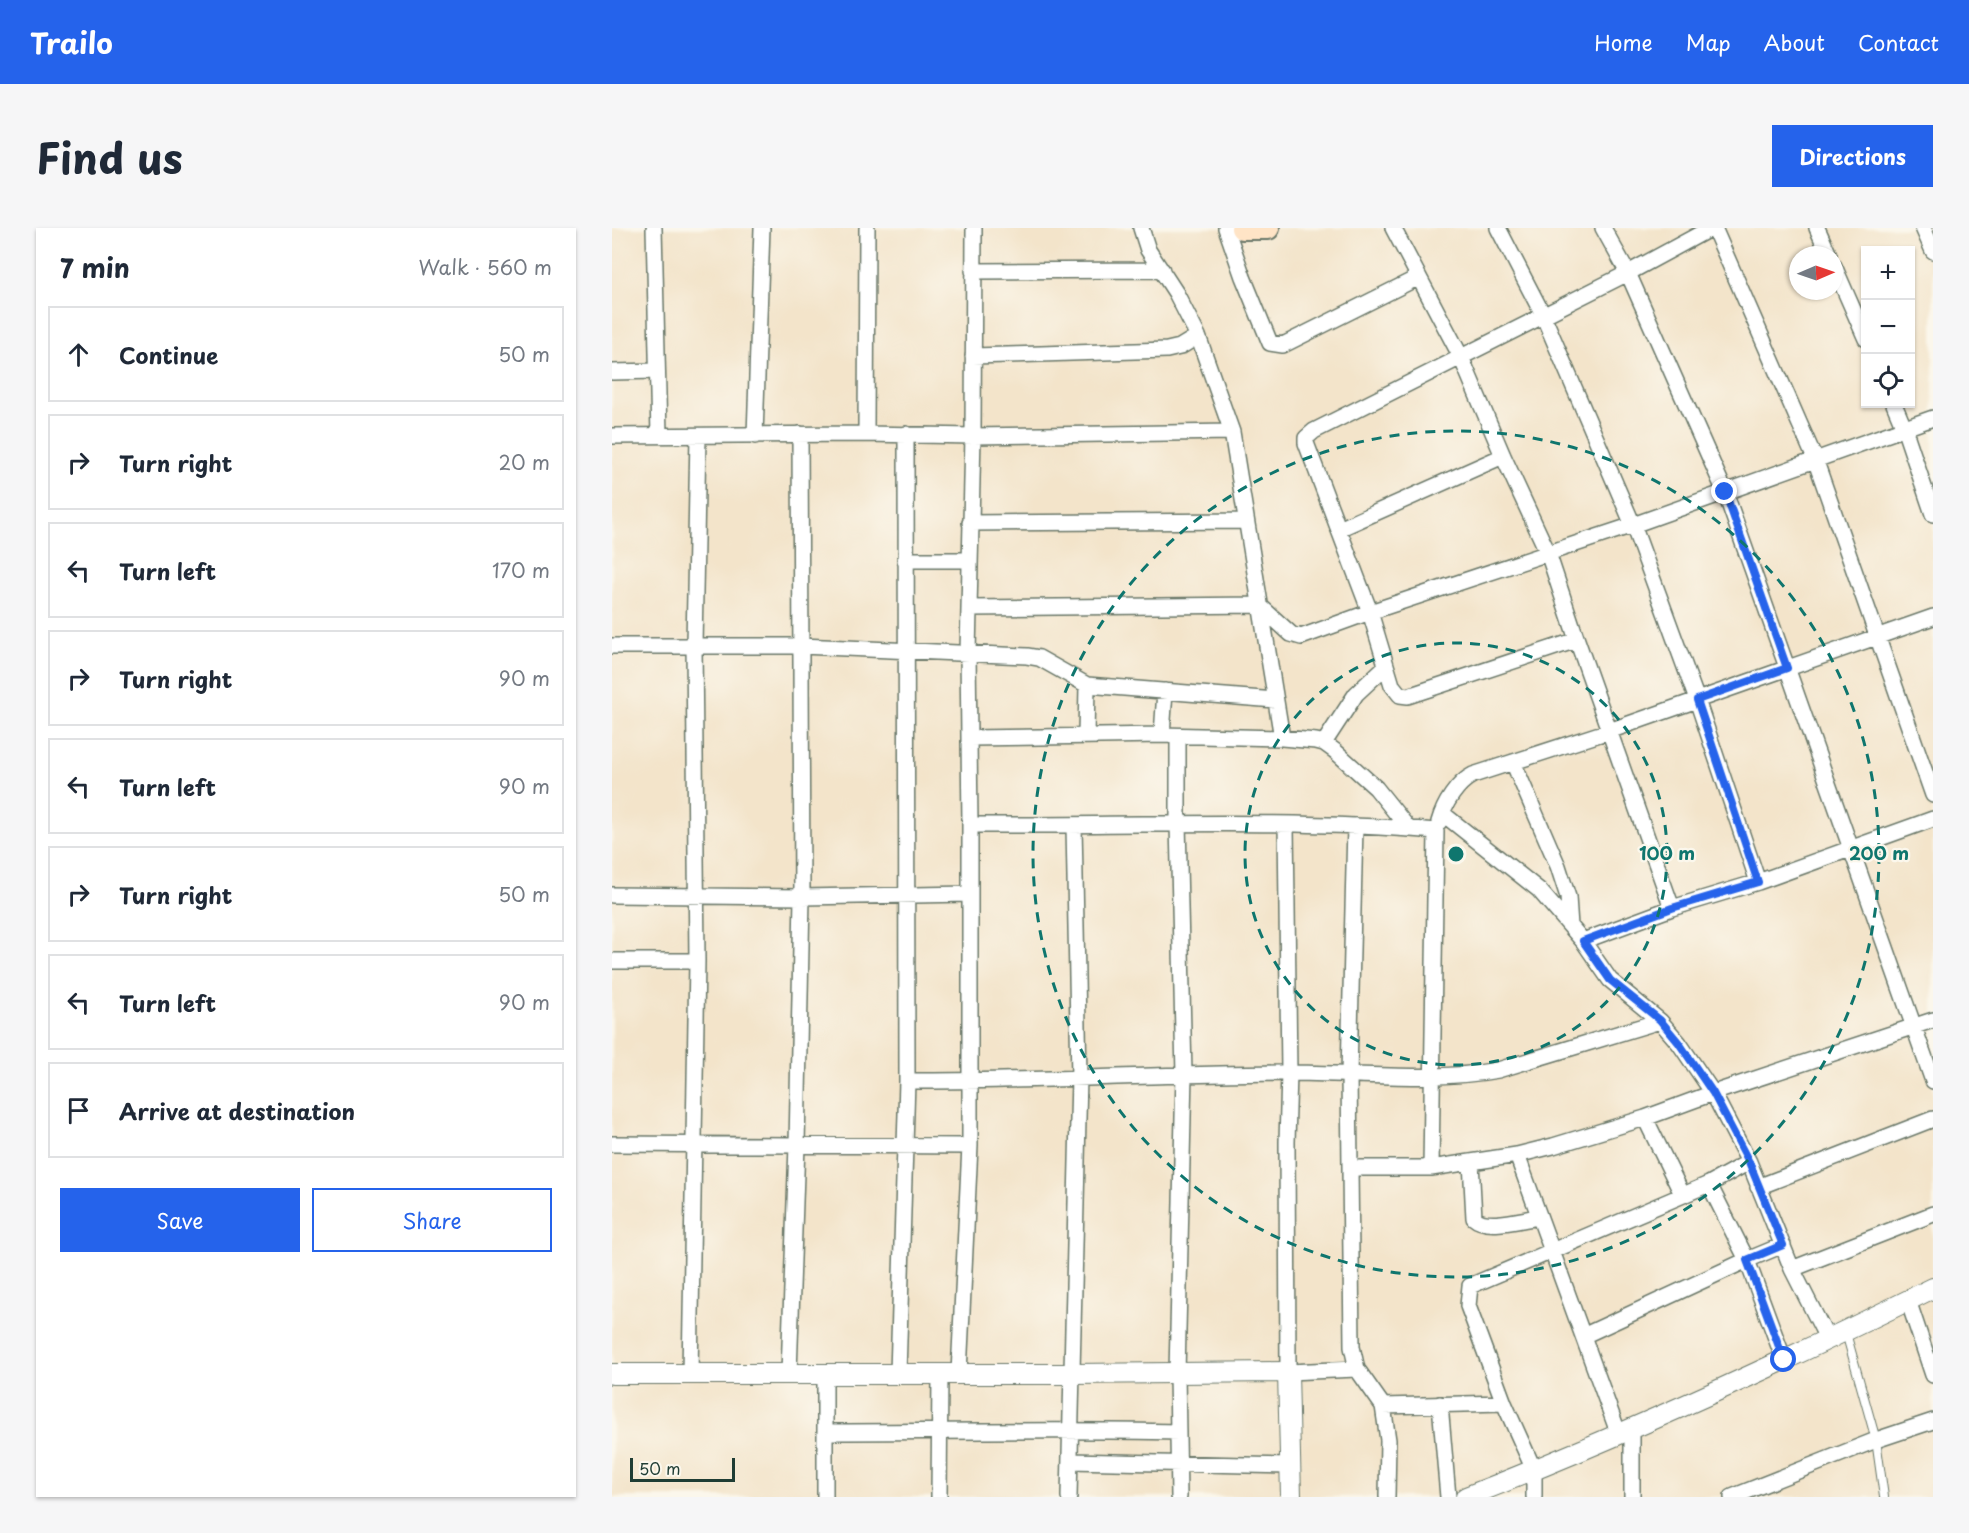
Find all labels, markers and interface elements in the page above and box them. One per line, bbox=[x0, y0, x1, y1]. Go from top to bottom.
text: Trailo bbox=[30, 21, 113, 64]
text: Home bbox=[1594, 26, 1653, 58]
text: Map bbox=[1686, 26, 1731, 58]
text: About bbox=[1764, 26, 1825, 58]
text: Contact bbox=[1858, 26, 1939, 58]
text: Find us bbox=[36, 125, 183, 188]
button: Directions bbox=[1772, 125, 1933, 187]
north arrow bbox=[1789, 246, 1843, 300]
map controls bbox=[1861, 246, 1915, 408]
button: + bbox=[1861, 246, 1915, 300]
text: 7 min bbox=[60, 248, 130, 287]
text: Walk · 560 m bbox=[418, 252, 552, 282]
button: − bbox=[1861, 300, 1915, 354]
icon: ahead bbox=[62, 338, 95, 371]
text: Continue bbox=[119, 338, 218, 371]
text: 50 m bbox=[498, 339, 550, 369]
button: locate bbox=[1861, 354, 1915, 408]
icon: right bbox=[62, 446, 95, 479]
text: Turn right bbox=[119, 446, 232, 479]
text: 20 m bbox=[498, 447, 550, 477]
route end bbox=[1711, 478, 1737, 504]
icon: left bbox=[62, 554, 95, 587]
text: Turn left bbox=[119, 554, 216, 587]
text: 170 m bbox=[492, 555, 550, 585]
icon: right bbox=[62, 662, 95, 695]
text: Turn right bbox=[119, 662, 232, 695]
text: 90 m bbox=[499, 663, 550, 693]
icon: left bbox=[62, 770, 95, 803]
text: Turn left bbox=[119, 770, 216, 803]
text: 90 m bbox=[499, 771, 550, 801]
text: 100 m bbox=[1639, 839, 1695, 866]
text: 200 m bbox=[1849, 839, 1909, 866]
centre of rings bbox=[1446, 844, 1466, 864]
icon: right bbox=[62, 878, 95, 911]
text: Turn right bbox=[119, 878, 232, 911]
text: 50 m bbox=[498, 879, 550, 909]
icon: left bbox=[62, 986, 95, 1019]
text: Turn left bbox=[119, 986, 216, 1019]
text: 90 m bbox=[499, 987, 550, 1017]
icon: arrive bbox=[62, 1094, 95, 1127]
text: Arrive at destination bbox=[119, 1094, 355, 1127]
button: Save bbox=[60, 1188, 300, 1252]
button: Share bbox=[312, 1188, 552, 1252]
route start bbox=[1770, 1346, 1796, 1372]
scale bar bbox=[630, 1455, 735, 1482]
text: 50 m bbox=[639, 1456, 680, 1480]

